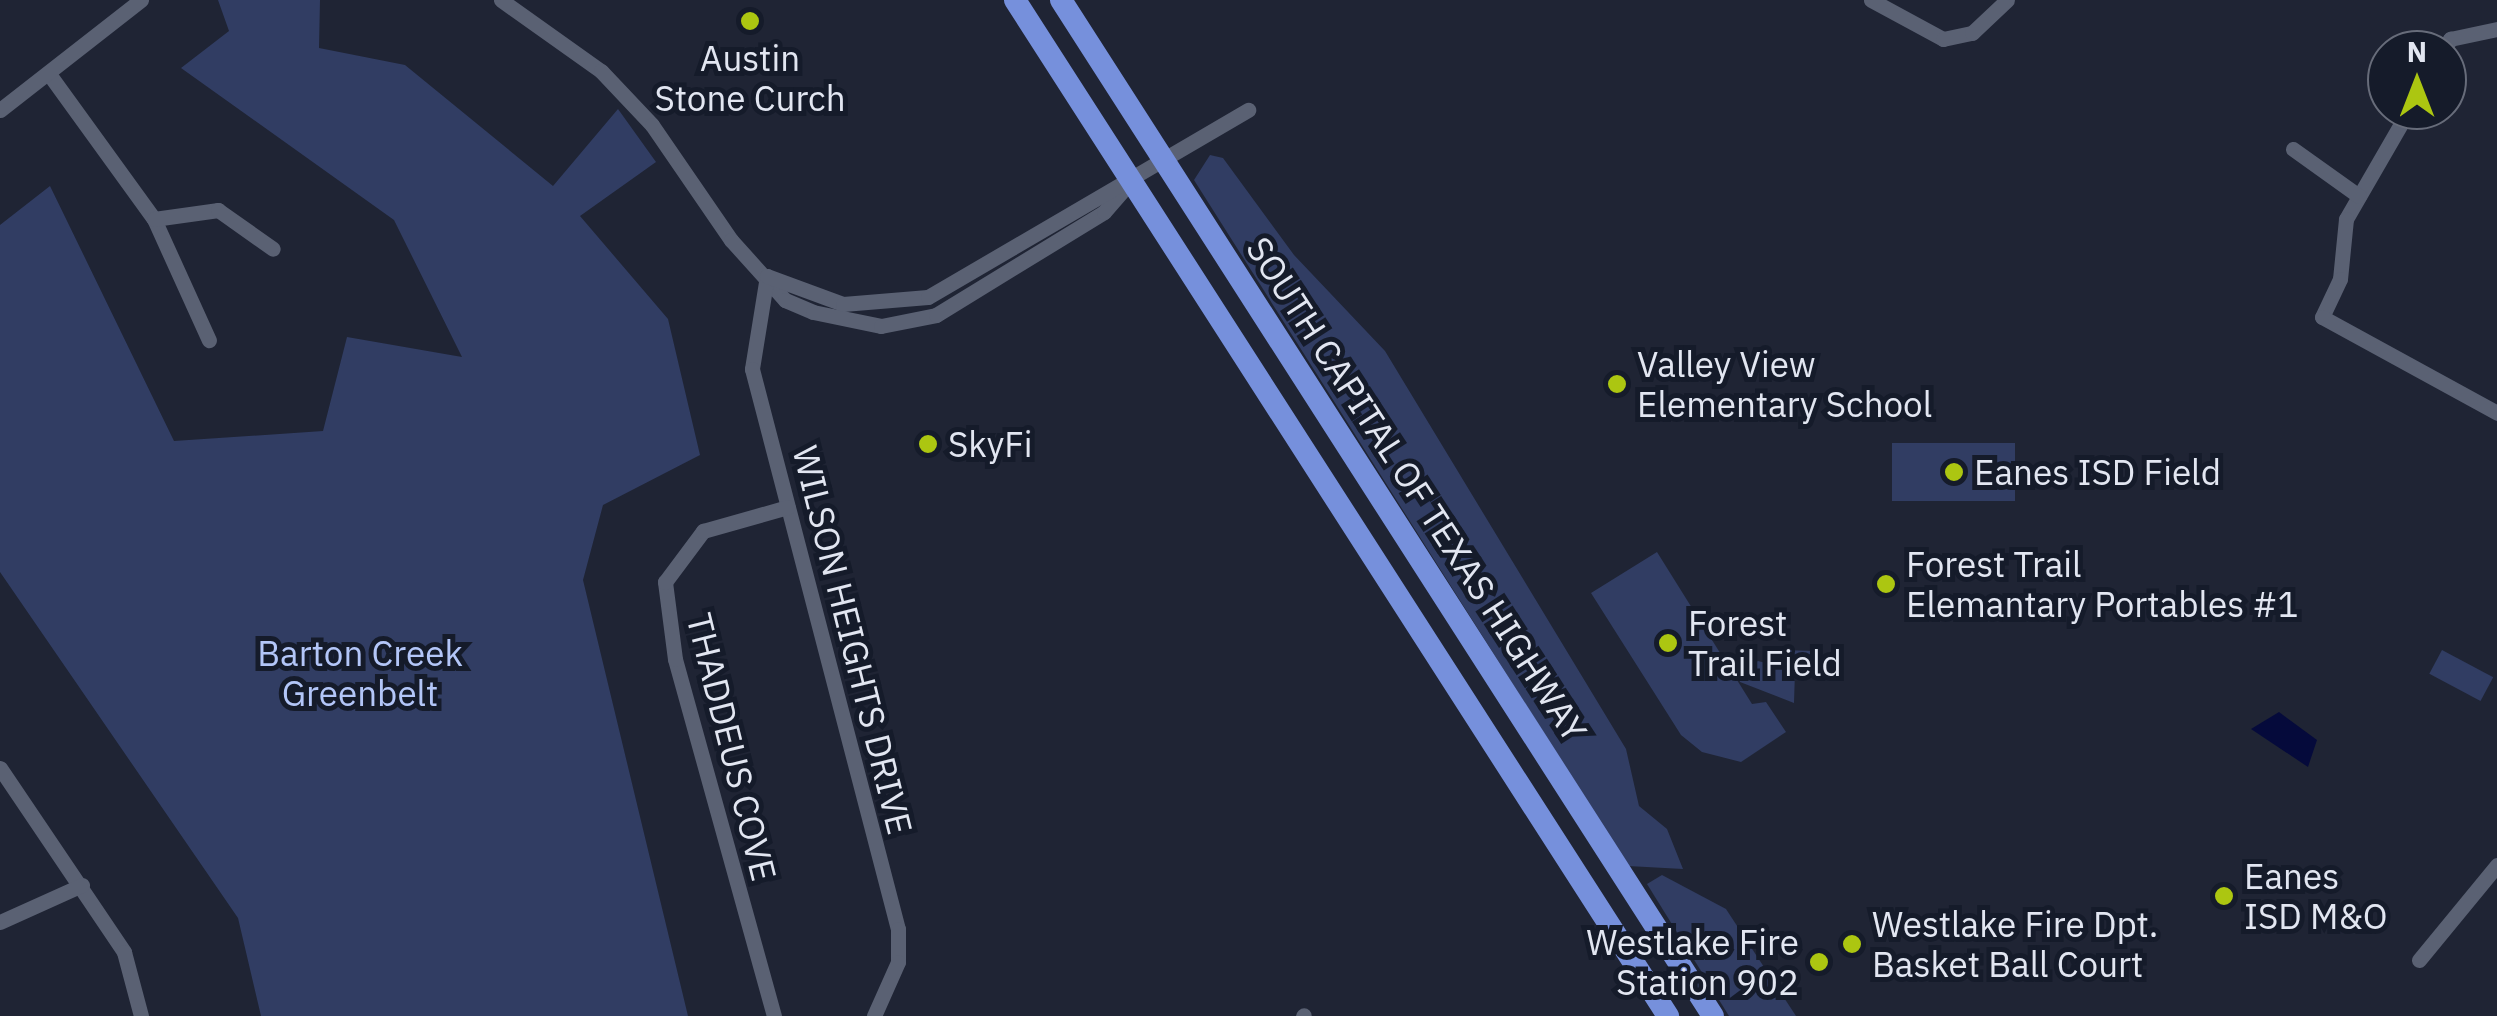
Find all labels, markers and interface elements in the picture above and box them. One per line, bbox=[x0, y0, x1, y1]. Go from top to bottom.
marker: Austin Stone Curch bbox=[739, 10, 761, 32]
north arrow bbox=[2367, 30, 2467, 130]
text: N bbox=[2407, 33, 2427, 70]
place label: Austin Stone Curch bbox=[654, 37, 846, 119]
street label: SOUTH CAPITAL OF TEXAS HIGHWAY bbox=[1238, 229, 1596, 749]
place label: Valley View Elementary School bbox=[1637, 343, 1932, 425]
marker: Valley View Elementary School bbox=[1606, 373, 1628, 395]
place label: SkyFi bbox=[948, 423, 1033, 465]
marker: SkyFi bbox=[917, 433, 939, 455]
street label: WILSON HEIGHTS DRIVE bbox=[784, 441, 922, 839]
place label: Eanes ISD Field bbox=[1974, 451, 2221, 493]
marker: Eanes ISD Field bbox=[1943, 461, 1965, 483]
place label: Forest Trail Elemantary Portables #1 bbox=[1906, 543, 2299, 625]
marker: Forest Trail Elemantary Portables #1 bbox=[1875, 573, 1897, 595]
place label: Forest Trail Field bbox=[1688, 602, 1842, 684]
street label: THADDEUS COVE bbox=[678, 609, 786, 885]
park label: Barton Creek Greenbelt bbox=[257, 632, 463, 714]
marker: Forest Trail Field bbox=[1657, 632, 1679, 654]
place label: Eanes ISD M&O bbox=[2244, 855, 2388, 937]
marker: Eanes ISD M&O bbox=[2213, 885, 2235, 907]
place label: Westlake Fire Dpt. Basket Ball Court bbox=[1872, 903, 2158, 985]
place label: Westlake Fire Station 902 bbox=[1586, 921, 1799, 1003]
marker: Westlake Fire Dpt. Basket Ball Court bbox=[1841, 933, 1863, 955]
marker: Westlake Fire Station 902 bbox=[1808, 951, 1830, 973]

